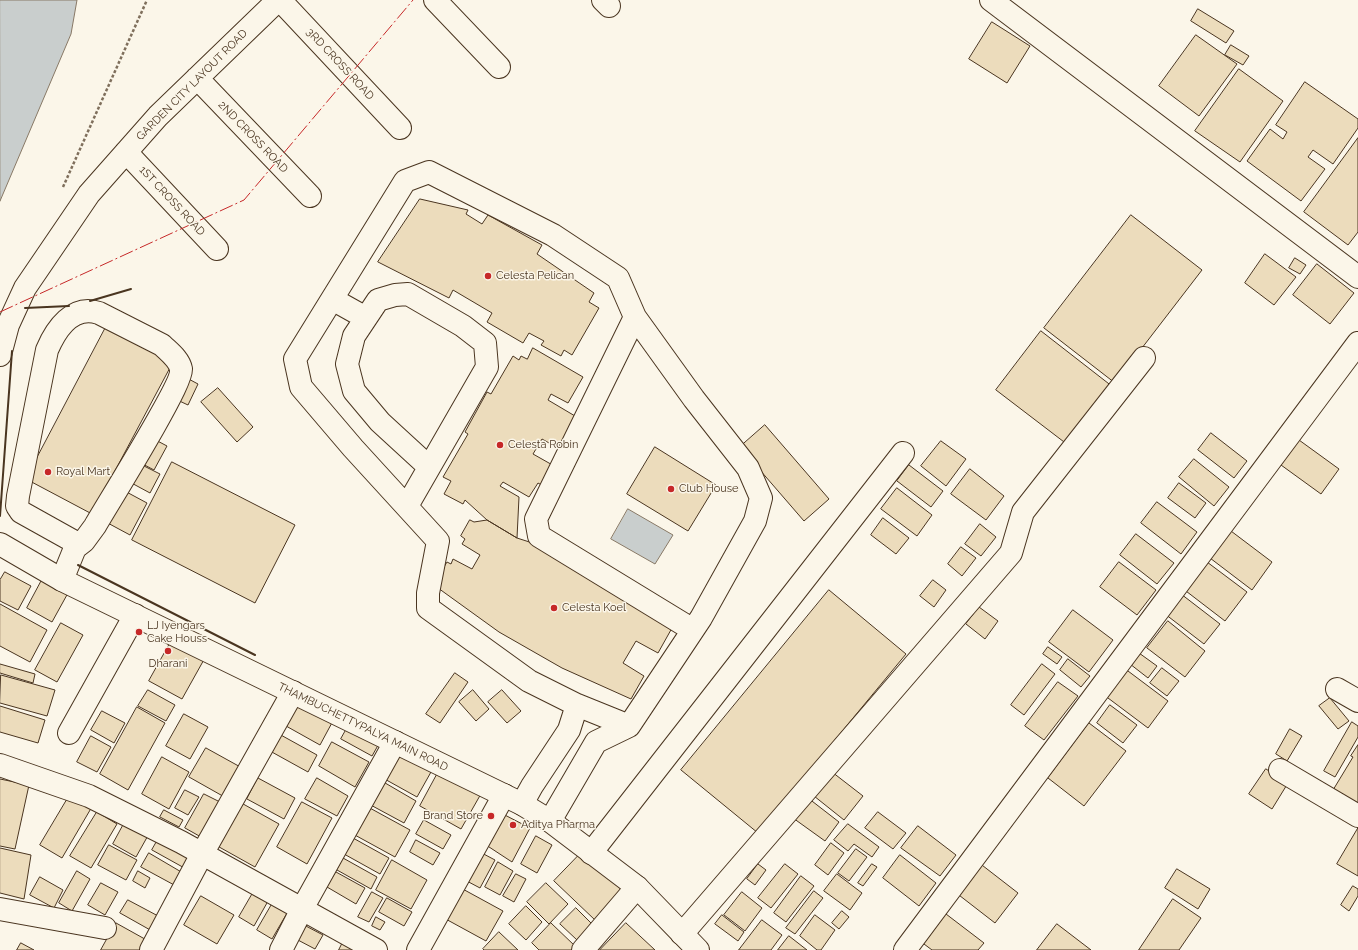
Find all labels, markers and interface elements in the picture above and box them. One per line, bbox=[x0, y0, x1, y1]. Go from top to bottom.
street label: 3RD CROSS ROAD bbox=[303, 25, 377, 103]
street label: GARDEN CITY LAYOUT ROAD bbox=[134, 27, 250, 143]
street label: 2ND CROSS ROAD bbox=[215, 98, 291, 176]
street label: 1ST CROSS ROAD bbox=[136, 163, 208, 239]
place label: Celesta Pelican bbox=[496, 269, 574, 283]
marker: Celesta Pelican bbox=[483, 271, 493, 281]
place label: Celesta Robin bbox=[508, 438, 578, 452]
marker: Celesta Robin bbox=[495, 440, 505, 450]
place label: Royal Mart bbox=[56, 465, 110, 479]
marker: Royal Mart bbox=[43, 467, 53, 477]
place label: Club House bbox=[679, 482, 739, 496]
marker: Club House bbox=[666, 484, 676, 494]
place label: Celesta Koel bbox=[562, 601, 626, 615]
marker: Celesta Koel bbox=[549, 603, 559, 613]
place label: LJ Iyengars Cake Houss bbox=[147, 619, 207, 645]
marker: LJ Iyengars Cake Houss bbox=[134, 627, 144, 637]
marker: Dharani bbox=[163, 646, 173, 656]
place label: Dharani bbox=[149, 657, 187, 671]
street label: THAMBUCHETTYPALYA MAIN ROAD bbox=[276, 680, 450, 774]
place label: Brand Store bbox=[423, 809, 483, 823]
marker: Brand Store bbox=[486, 811, 496, 821]
place label: Aditya Pharma bbox=[521, 818, 595, 832]
marker: Aditya Pharma bbox=[508, 820, 518, 830]

